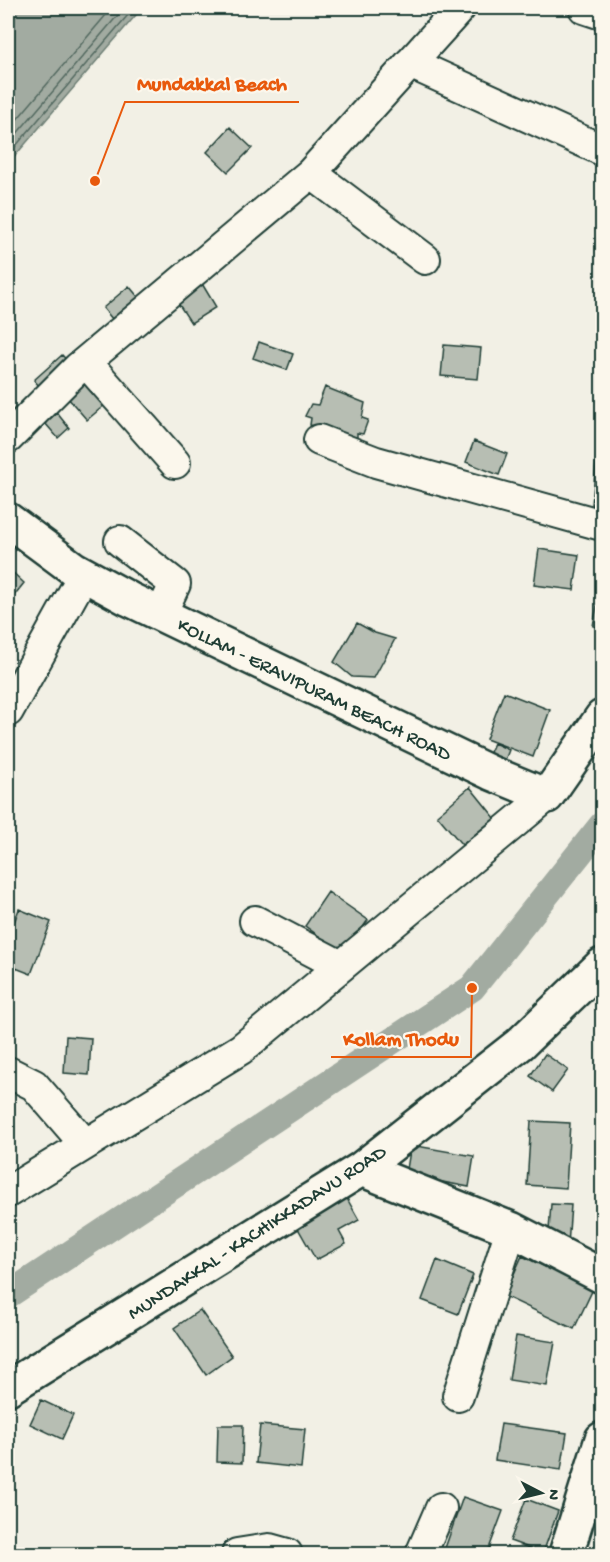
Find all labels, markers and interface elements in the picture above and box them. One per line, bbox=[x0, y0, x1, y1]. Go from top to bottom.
callout: Mundakkal Beach bbox=[125, 63, 299, 102]
text: Mundakkal Beach bbox=[137, 74, 288, 99]
street label: KOLLAM - ERAVIPURAM BEACH ROAD bbox=[173, 615, 455, 768]
callout: Kollam Thodu bbox=[331, 1018, 471, 1057]
text: Kollam Thodu bbox=[342, 1029, 459, 1054]
street label: MUNDAKKAL - KACHIKKADAVU ROAD bbox=[124, 1141, 392, 1326]
north arrow bbox=[511, 1463, 571, 1523]
text: N bbox=[542, 1488, 562, 1501]

